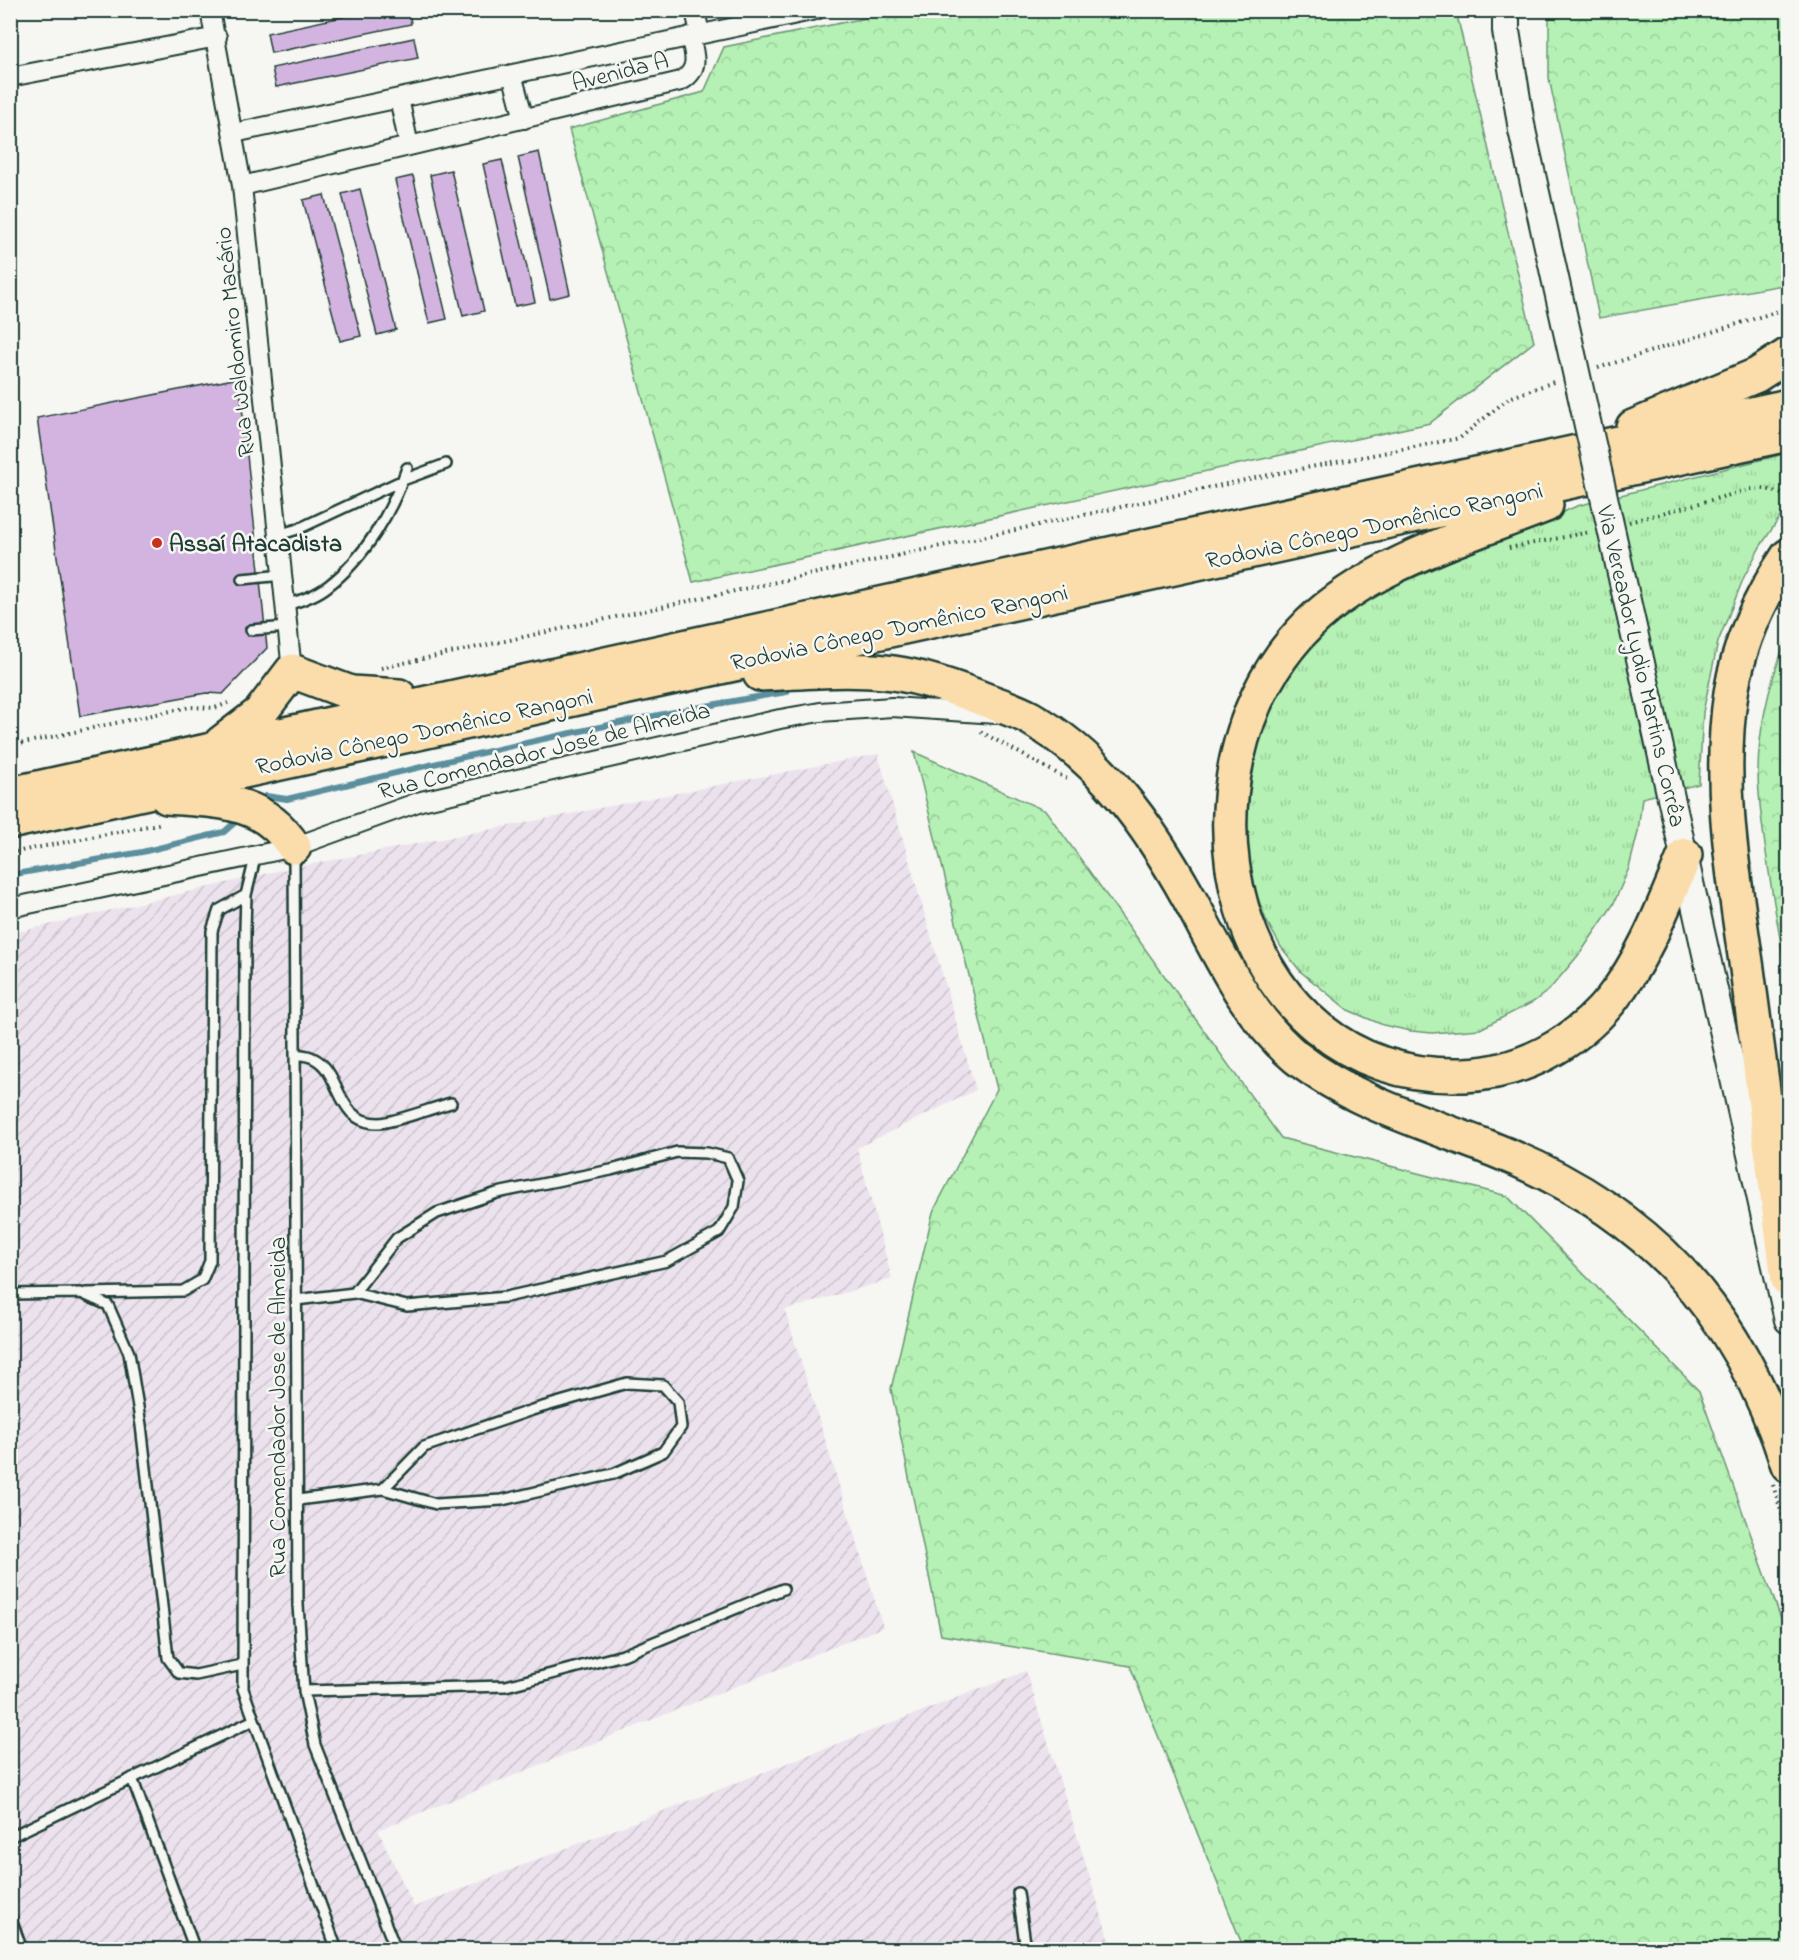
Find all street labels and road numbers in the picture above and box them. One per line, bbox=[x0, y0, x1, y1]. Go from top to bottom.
street label: Avenida A bbox=[568, 44, 673, 102]
street label: Rua Waldomiro Macário bbox=[207, 225, 266, 458]
street label: Rodovia Cônego Domênico Rangoni bbox=[1203, 475, 1546, 580]
street label: Via Vereador Lydio Martins Corrêa bbox=[1584, 501, 1694, 831]
street label: Rodovia Cônego Domênico Rangoni bbox=[728, 577, 1071, 682]
street label: Rodovia Cônego Domênico Rangoni bbox=[253, 681, 596, 786]
street label: Rua Comendador José de Almeida bbox=[375, 694, 714, 811]
street label: Rua Comendador Jose de Almeida bbox=[262, 1237, 297, 1577]

